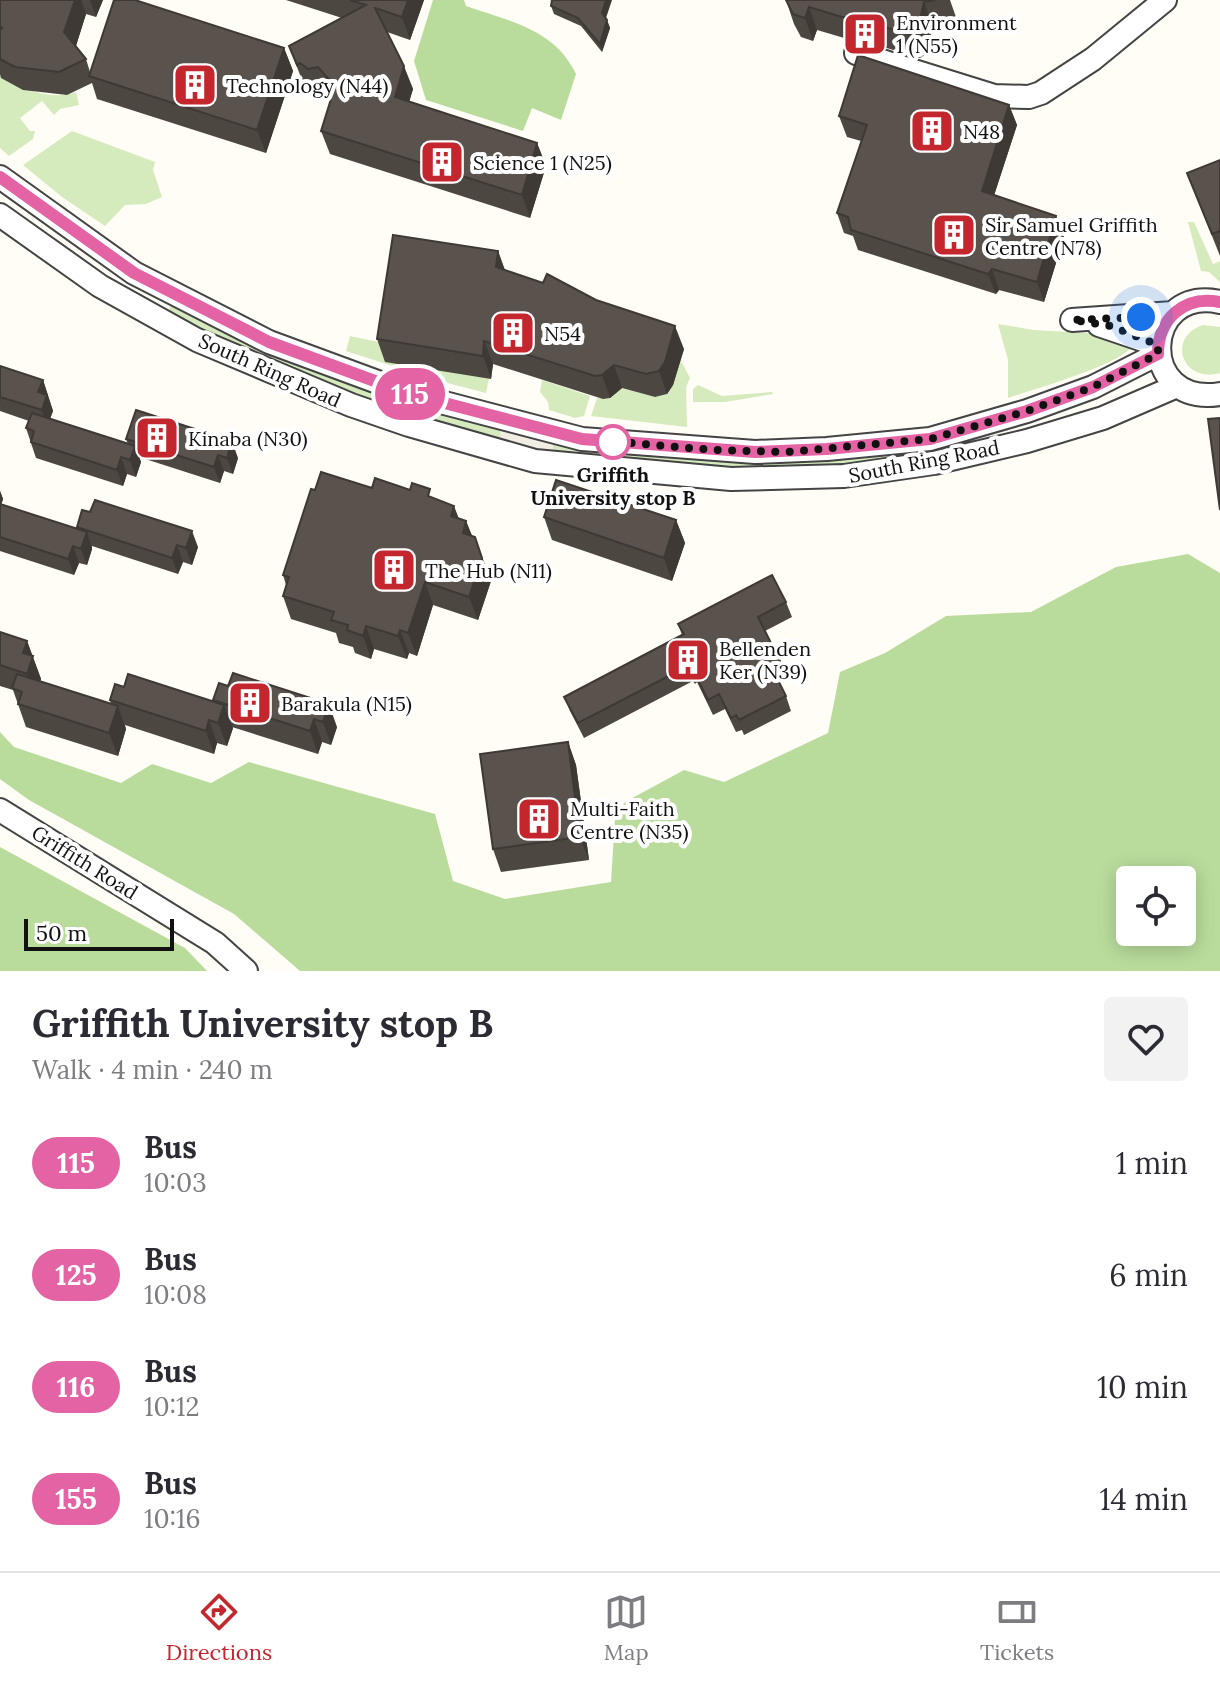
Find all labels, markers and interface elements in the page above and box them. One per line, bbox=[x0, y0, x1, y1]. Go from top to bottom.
building icon: Environment 1 (N55) bbox=[841, 10, 889, 58]
place label: Environment 1 (N55) bbox=[896, 10, 1017, 59]
building icon: Technology (N44) bbox=[171, 61, 219, 109]
place label: Technology (N44) bbox=[226, 73, 388, 99]
building icon: N48 bbox=[908, 107, 956, 155]
place label: N48 bbox=[963, 119, 1000, 144]
building icon: Science 1 (N25) bbox=[418, 138, 466, 186]
place label: Science 1 (N25) bbox=[473, 150, 612, 176]
building icon: Sir Samuel Griffith Centre (N78) bbox=[930, 211, 978, 259]
place label: Sir Samuel Griffith Centre (N78) bbox=[985, 212, 1158, 261]
your location bbox=[1121, 297, 1161, 337]
building icon: N54 bbox=[489, 309, 537, 357]
place label: N54 bbox=[544, 321, 581, 346]
street label: South Ring Road bbox=[195, 327, 345, 413]
line badge: 115 bbox=[364, 368, 456, 420]
text: 115 bbox=[391, 376, 429, 412]
building icon: Kinaba (N30) bbox=[133, 414, 181, 462]
marker: Griffith University stop B bbox=[596, 425, 630, 459]
place label: Kinaba (N30) bbox=[188, 426, 308, 452]
street label: South Ring Road bbox=[847, 434, 1002, 488]
place label: Griffith University stop B bbox=[530, 462, 696, 510]
building icon: The Hub (N11) bbox=[370, 546, 418, 594]
place label: The Hub (N11) bbox=[425, 558, 552, 584]
building icon: Bellenden Ker (N39) bbox=[664, 636, 712, 684]
place label: Bellenden Ker (N39) bbox=[719, 636, 811, 685]
building icon: Barakula (N15) bbox=[226, 679, 274, 727]
place label: Barakula (N15) bbox=[281, 691, 412, 717]
building icon: Multi-Faith Centre (N35) bbox=[515, 795, 563, 843]
place label: Multi-Faith Centre (N35) bbox=[570, 796, 689, 845]
street label: Griffith Road bbox=[27, 819, 143, 905]
map controls bbox=[1116, 866, 1196, 946]
button: locate bbox=[1116, 866, 1196, 946]
scale bar bbox=[24, 915, 174, 951]
text: 50 m bbox=[36, 919, 87, 947]
button: heart bbox=[1104, 997, 1188, 1081]
text: Griffith University stop B bbox=[32, 999, 493, 1047]
text: Walk · 4 min · 240 m bbox=[32, 1053, 273, 1086]
text: Bus bbox=[144, 1128, 197, 1166]
text: 1 min bbox=[1116, 1144, 1188, 1182]
text: 115 bbox=[57, 1145, 95, 1181]
text: 10:03 bbox=[144, 1166, 207, 1199]
text: Bus bbox=[144, 1240, 197, 1278]
text: 6 min bbox=[1109, 1256, 1188, 1294]
text: 125 bbox=[55, 1257, 97, 1293]
text: 10:08 bbox=[144, 1278, 207, 1311]
text: Bus bbox=[144, 1352, 197, 1390]
text: 10 min bbox=[1097, 1368, 1188, 1406]
text: 116 bbox=[57, 1369, 95, 1405]
text: 10:12 bbox=[144, 1390, 200, 1423]
text: Bus bbox=[144, 1464, 197, 1502]
text: 14 min bbox=[1099, 1480, 1188, 1518]
text: 155 bbox=[55, 1481, 97, 1517]
text: 10:16 bbox=[144, 1502, 201, 1535]
tab: Directions bbox=[166, 1590, 272, 1666]
tab: Map bbox=[604, 1590, 649, 1666]
tab: Tickets bbox=[980, 1590, 1054, 1666]

